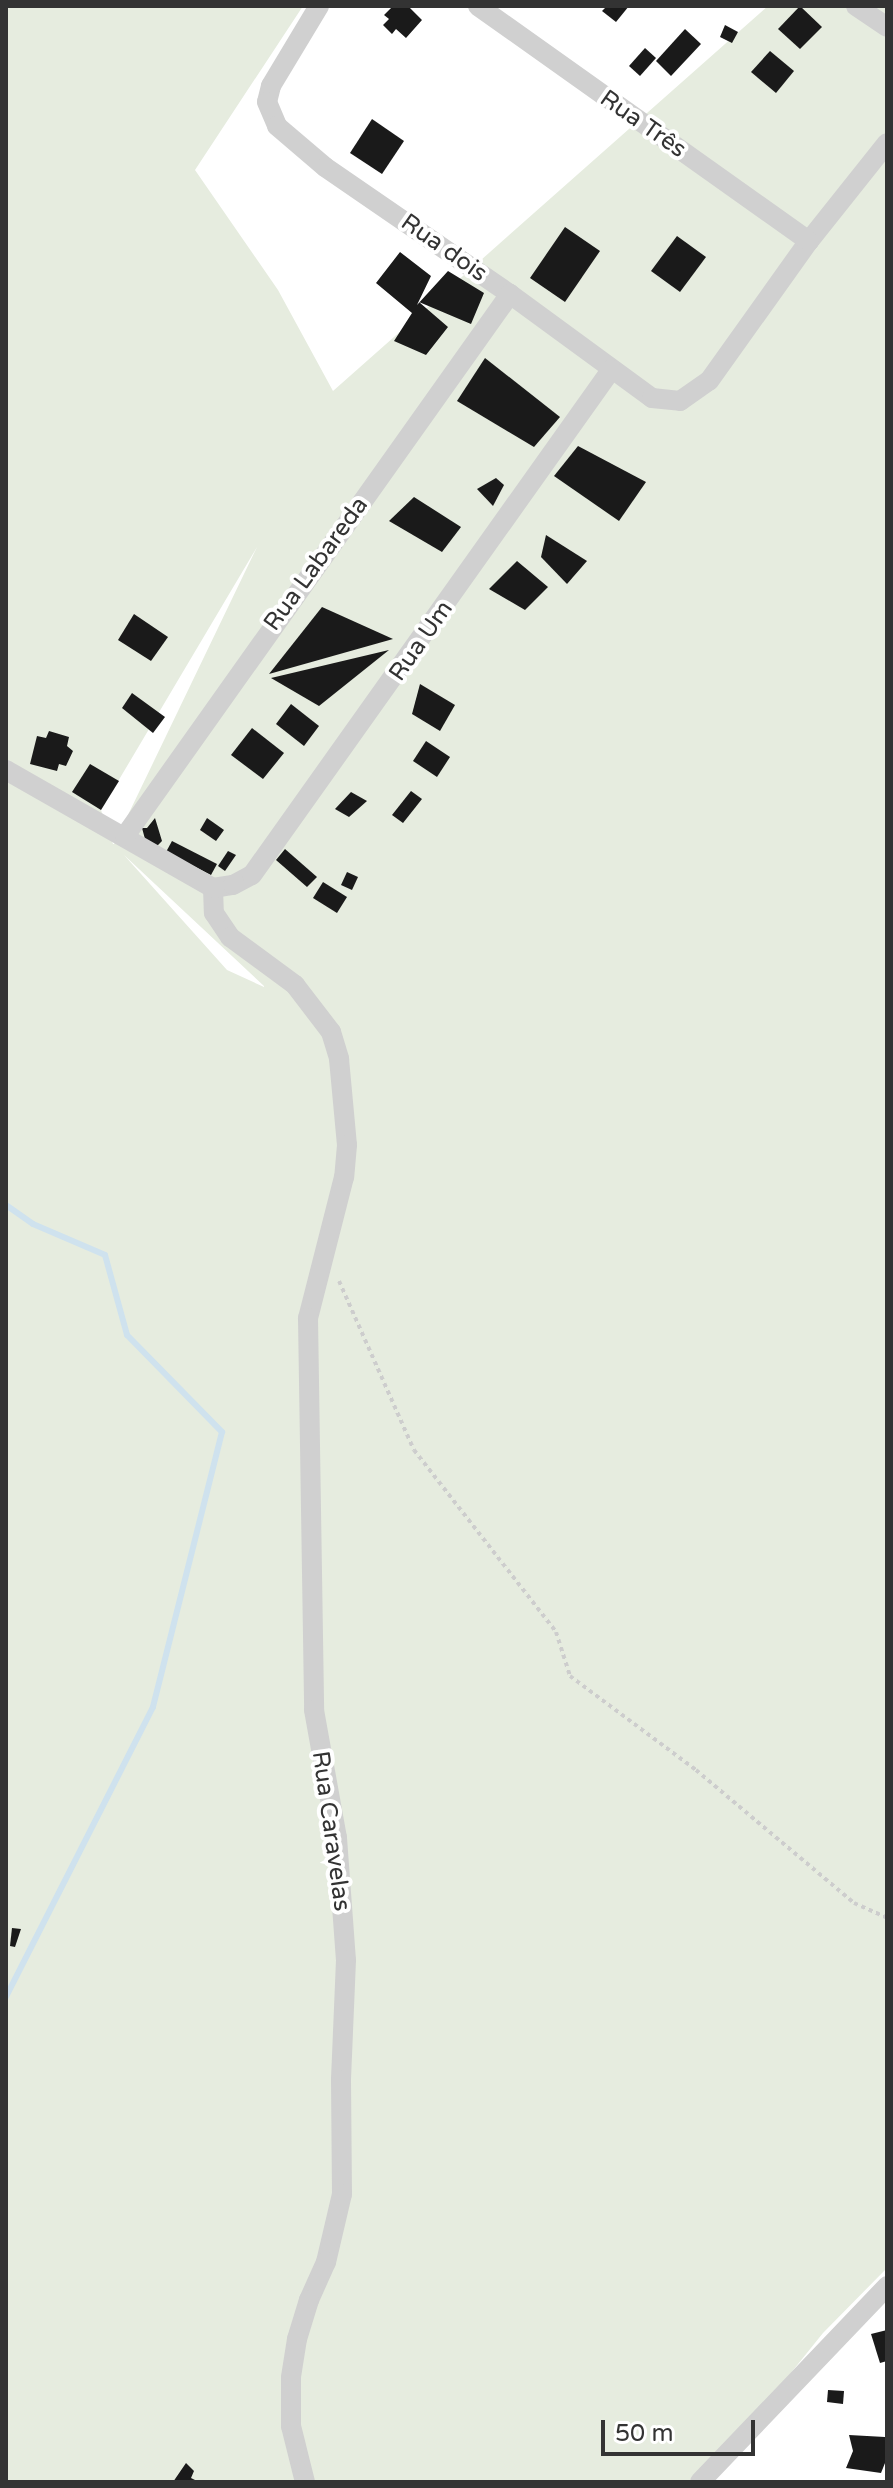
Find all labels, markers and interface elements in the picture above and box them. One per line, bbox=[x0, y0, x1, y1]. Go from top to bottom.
street label: Rua Três bbox=[594, 84, 692, 164]
street label: Rua dois bbox=[395, 208, 493, 288]
street label: Rua Labareda bbox=[258, 491, 374, 637]
street label: Rua Um bbox=[383, 595, 459, 687]
street label: Rua Caravelas bbox=[306, 1749, 356, 1913]
scale bar bbox=[605, 2404, 759, 2454]
text: 50 m bbox=[615, 2419, 673, 2448]

